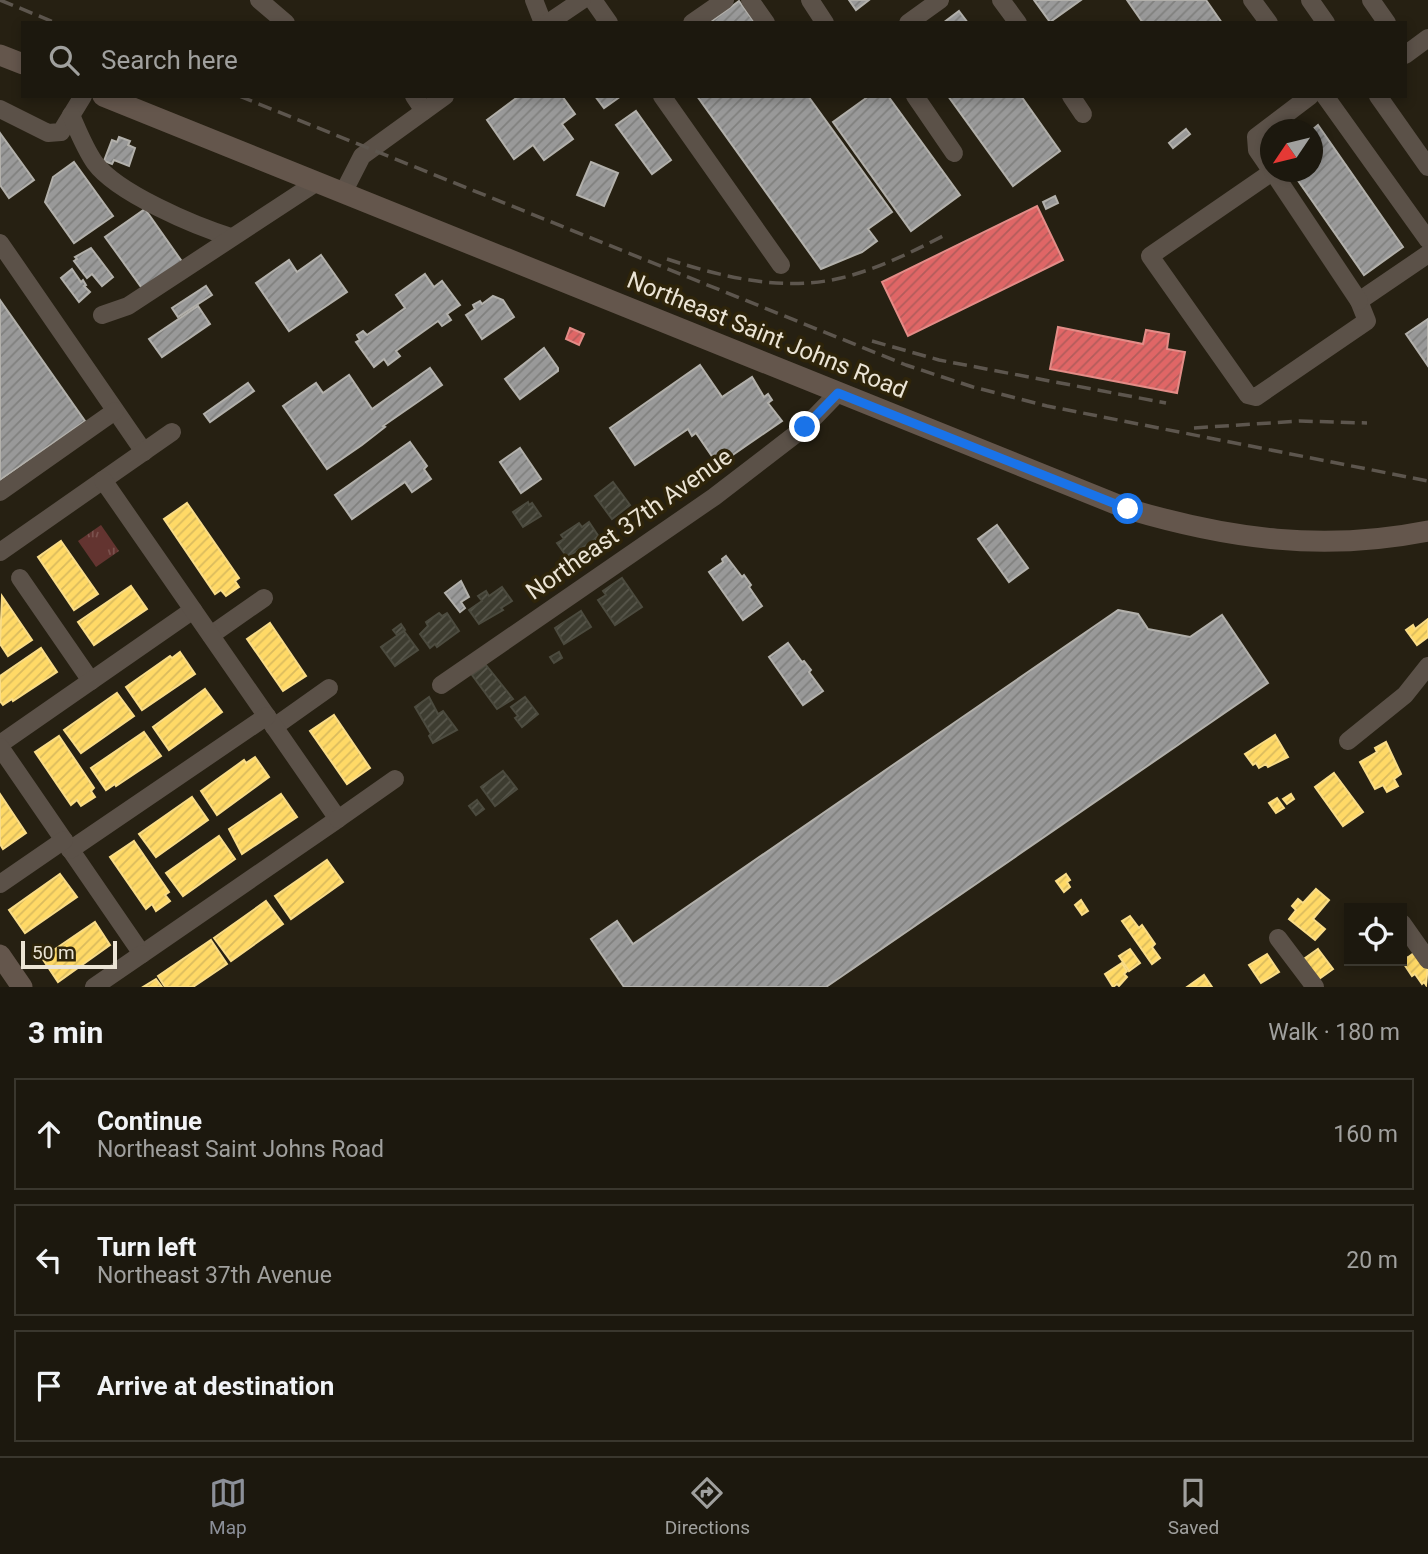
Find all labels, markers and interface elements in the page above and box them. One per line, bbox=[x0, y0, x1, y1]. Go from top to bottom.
search box bbox=[21, 21, 1407, 98]
icon: search bbox=[45, 41, 83, 79]
text: Search here bbox=[101, 45, 238, 75]
north arrow bbox=[1260, 119, 1323, 182]
street label: Northeast Saint Johns Road bbox=[623, 266, 911, 404]
route end bbox=[789, 411, 820, 442]
street label: Northeast 37th Avenue bbox=[521, 442, 737, 606]
route start bbox=[1112, 493, 1143, 524]
map controls bbox=[1344, 903, 1407, 966]
button: locate bbox=[1344, 903, 1407, 966]
scale bar bbox=[21, 938, 117, 970]
text: 50 m bbox=[32, 941, 75, 964]
text: 3 min bbox=[28, 1015, 103, 1050]
text: Walk · 180 m bbox=[1268, 1019, 1400, 1046]
text: Continue bbox=[97, 1106, 202, 1136]
icon: ahead bbox=[30, 1115, 68, 1153]
text: 160 m bbox=[1333, 1121, 1398, 1148]
text: Northeast Saint Johns Road bbox=[97, 1136, 384, 1163]
text: Turn left bbox=[97, 1232, 196, 1262]
icon: left bbox=[30, 1241, 68, 1279]
text: 20 m bbox=[1346, 1247, 1398, 1274]
text: Northeast 37th Avenue bbox=[97, 1262, 332, 1289]
icon: arrive bbox=[30, 1367, 68, 1405]
text: Arrive at destination bbox=[97, 1371, 334, 1401]
tab: Map bbox=[209, 1474, 247, 1539]
tab: Directions bbox=[665, 1474, 750, 1539]
tab: Saved bbox=[1168, 1474, 1219, 1539]

